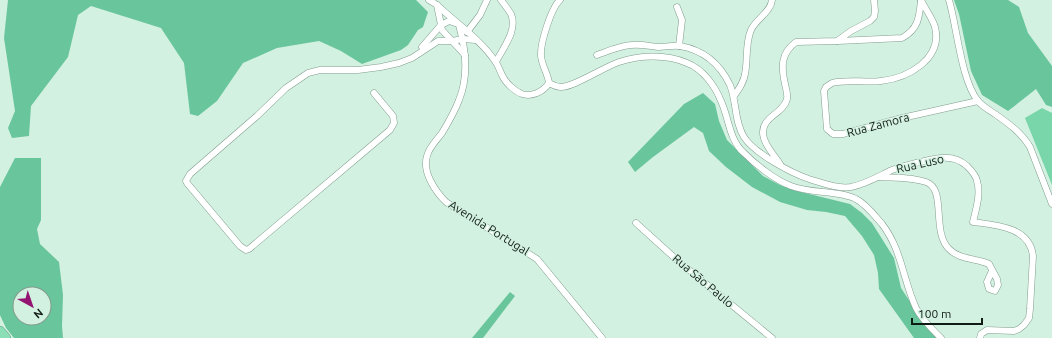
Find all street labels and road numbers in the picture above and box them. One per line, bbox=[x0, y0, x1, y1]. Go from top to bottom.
street label: Rua Zamora bbox=[845, 110, 911, 139]
street label: Rua Luso bbox=[895, 152, 945, 175]
street label: Avenida Portugal bbox=[447, 198, 532, 258]
street label: Rua São Paulo bbox=[670, 251, 737, 310]

